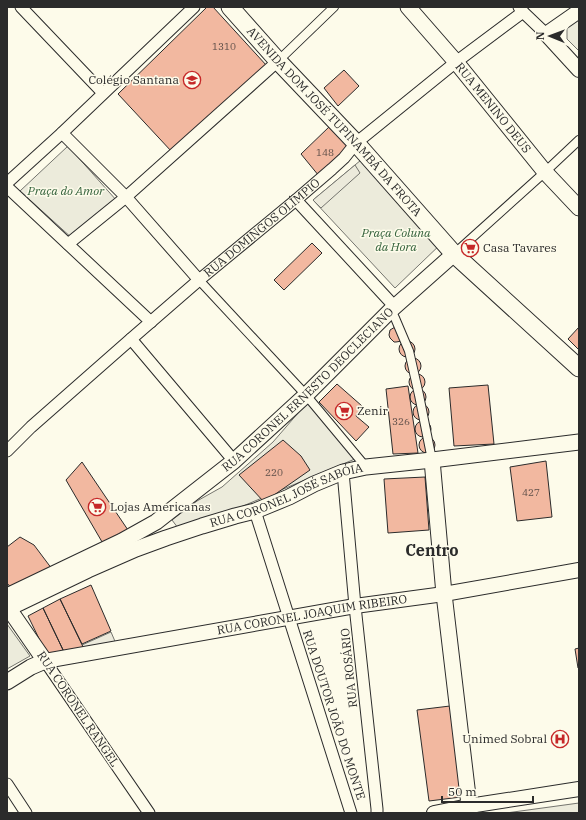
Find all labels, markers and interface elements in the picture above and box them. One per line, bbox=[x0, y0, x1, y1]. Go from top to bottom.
north arrow bbox=[530, 16, 570, 56]
street label: AVENIDA DOM JOSÉ TUPINAMBÁ DA FROTA bbox=[244, 23, 426, 220]
text: N bbox=[533, 31, 547, 40]
house number: 1310 bbox=[212, 40, 236, 53]
street label: RUA MENINO DEUS bbox=[452, 59, 535, 156]
school or university icon: Colégio Santana bbox=[182, 70, 202, 90]
place label: Colégio Santana bbox=[88, 72, 179, 87]
house number: 148 bbox=[316, 146, 334, 159]
street label: RUA DOMINGOS OLÍMPIO bbox=[200, 175, 323, 280]
park label: Praça do Amor bbox=[27, 183, 105, 198]
park label: Praça Coluna da Hora bbox=[360, 225, 431, 254]
supermarket icon: Casa Tavares bbox=[460, 238, 480, 258]
place label: Casa Tavares bbox=[483, 240, 557, 255]
street label: RUA CORONEL ERNESTO DEOCLECIANO bbox=[219, 304, 396, 475]
supermarket icon: Zenir bbox=[334, 401, 354, 421]
place label: Zenir bbox=[357, 403, 388, 418]
house number: 326 bbox=[392, 415, 410, 428]
street label: RUA CORONEL JOSÉ SABÓIA bbox=[208, 460, 365, 530]
house number: 220 bbox=[265, 466, 283, 479]
house number: 427 bbox=[522, 486, 540, 499]
supermarket icon: Lojas Americanas bbox=[87, 497, 107, 517]
place label: Lojas Americanas bbox=[110, 499, 211, 514]
district label: Centro bbox=[405, 540, 459, 560]
street label: RUA CORONEL JOAQUIM RIBEIRO bbox=[216, 591, 408, 637]
street label: RUA DOUTOR JOÃO DO MONTE bbox=[300, 628, 369, 802]
street label: RUA ROSÁRIO bbox=[337, 628, 360, 709]
street label: RUA CORONEL RANGEL bbox=[34, 648, 123, 769]
hospital icon: Unimed Sobral bbox=[550, 729, 570, 749]
place label: Unimed Sobral bbox=[462, 731, 547, 746]
scale bar bbox=[442, 778, 533, 804]
text: 50 m bbox=[448, 784, 477, 799]

